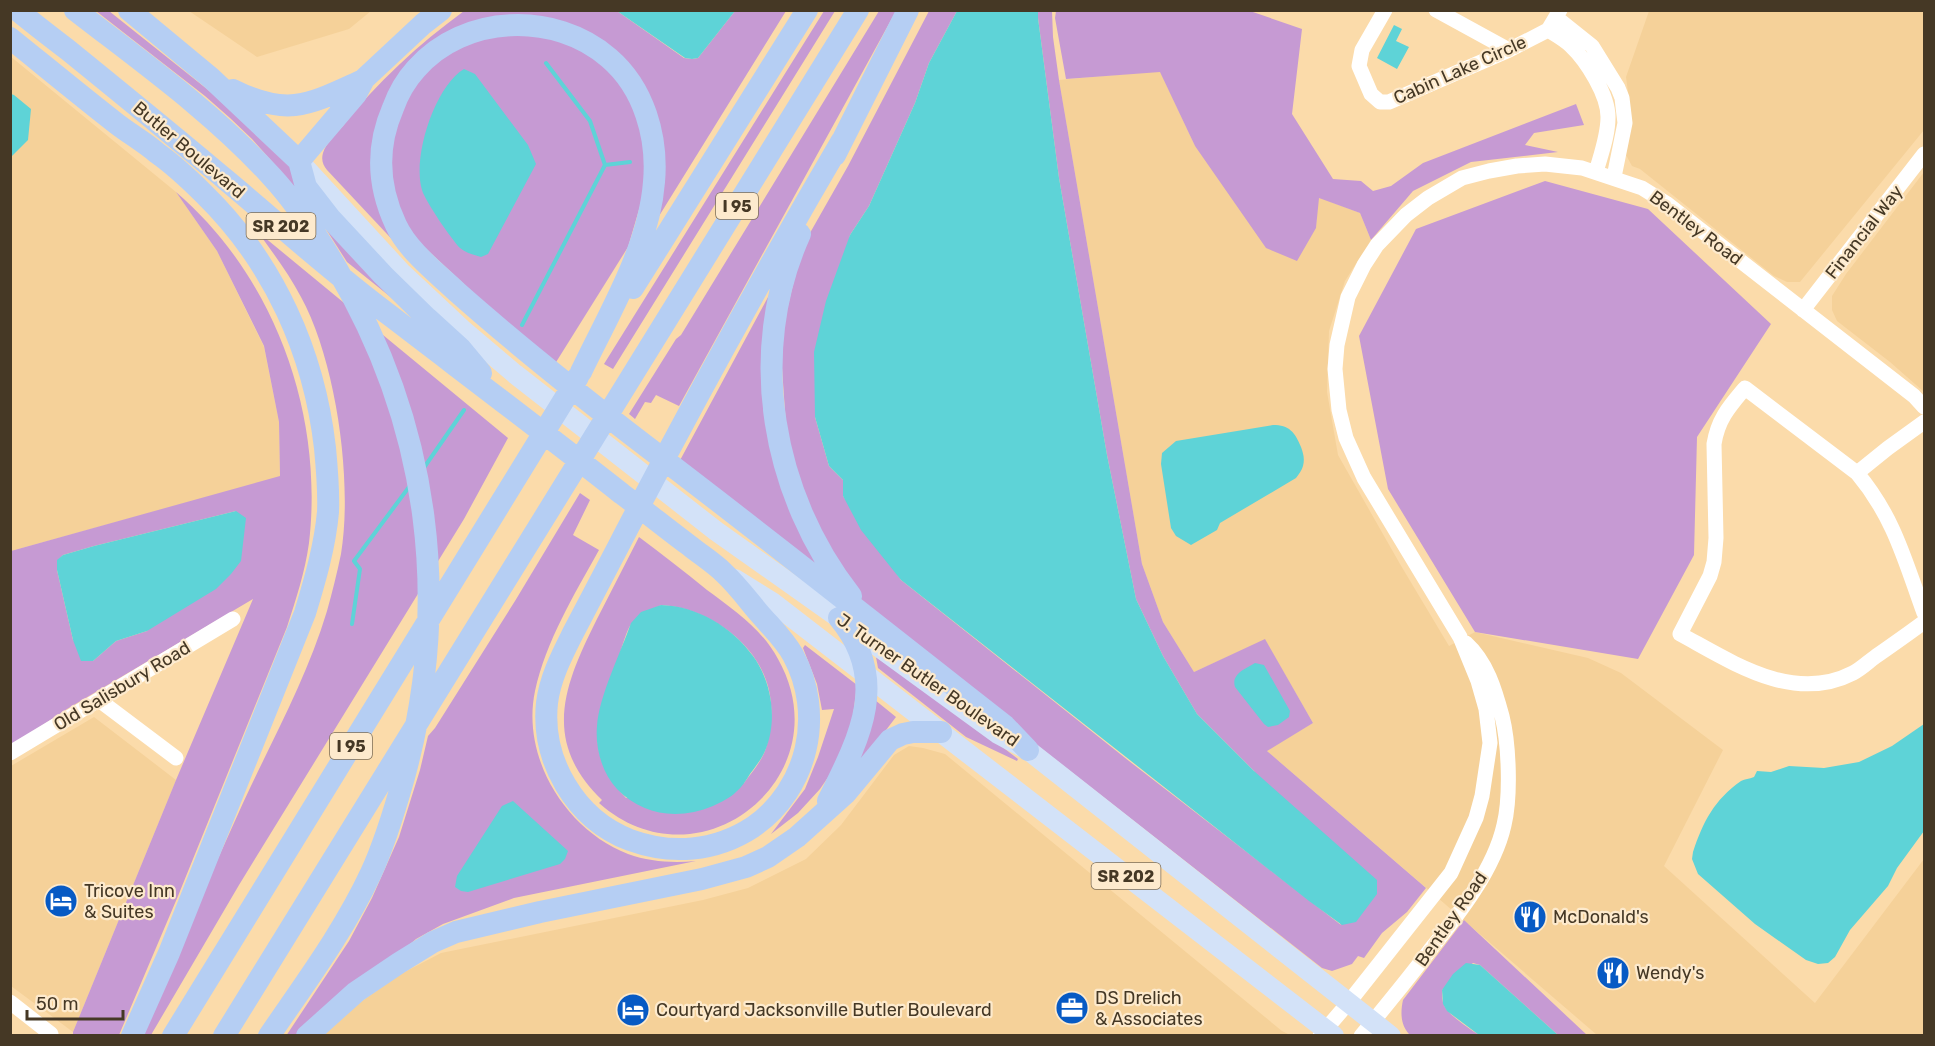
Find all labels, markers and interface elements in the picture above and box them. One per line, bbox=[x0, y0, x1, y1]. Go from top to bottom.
street label: Cabin Lake Circle bbox=[1390, 31, 1530, 109]
street label: Butler Boulevard bbox=[129, 97, 249, 203]
street label: Financial Way bbox=[1821, 181, 1907, 283]
street label: Bentley Road bbox=[1645, 186, 1747, 270]
road number: I 95 bbox=[716, 193, 758, 219]
road number: SR 202 bbox=[246, 213, 316, 239]
street label: J. Turner Butler Boulevard bbox=[833, 609, 1023, 751]
street label: Old Salisbury Road bbox=[50, 636, 194, 736]
road number: I 95 bbox=[330, 733, 372, 759]
road number: SR 202 bbox=[1092, 863, 1160, 889]
street label: Bentley Road bbox=[1410, 867, 1492, 971]
place label: Tricove Inn & Suites bbox=[84, 880, 175, 923]
hotel icon: Tricove Inn & Suites bbox=[43, 883, 79, 919]
restaurant icon: McDonald's bbox=[1512, 899, 1548, 935]
place label: McDonald's bbox=[1553, 906, 1649, 928]
restaurant icon: Wendy's bbox=[1595, 955, 1631, 991]
place label: Wendy's bbox=[1636, 962, 1704, 984]
scale bar bbox=[27, 983, 123, 1021]
place label: DS Drelich & Associates bbox=[1095, 987, 1203, 1030]
office icon: DS Drelich & Associates bbox=[1054, 990, 1090, 1026]
hotel icon: Courtyard Jacksonville Butler Boulevard bbox=[615, 992, 651, 1028]
text: 50 m bbox=[36, 993, 79, 1015]
place label: Courtyard Jacksonville Butler Boulevard bbox=[656, 999, 992, 1021]

